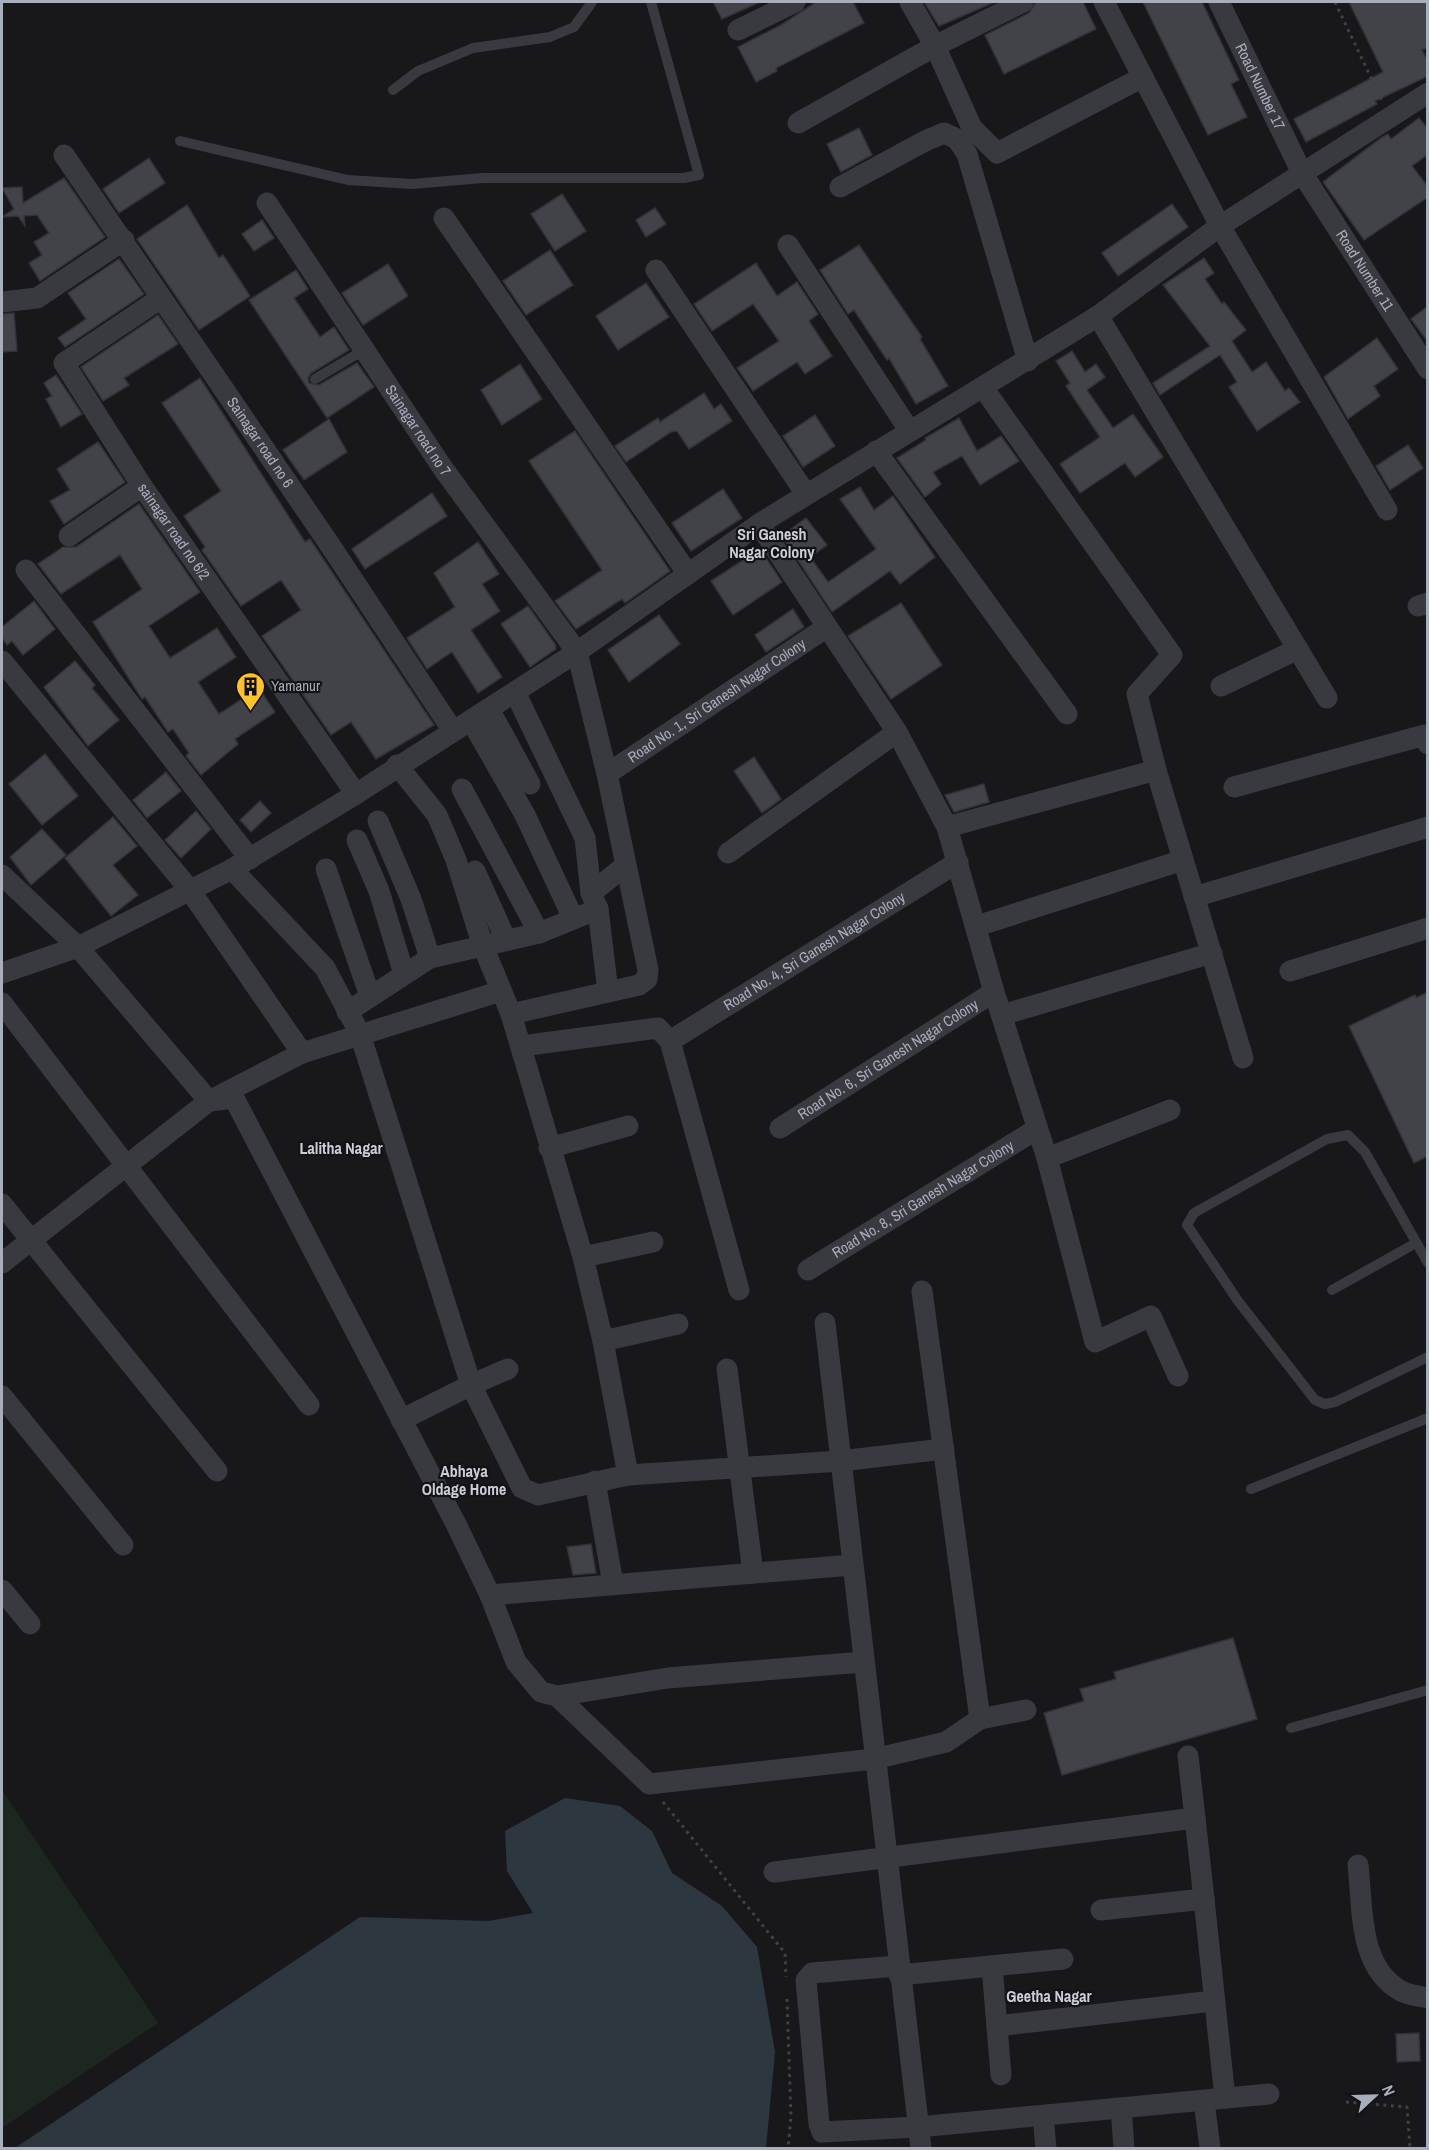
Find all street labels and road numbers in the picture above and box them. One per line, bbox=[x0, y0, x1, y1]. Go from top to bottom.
street label: Road Number 17 bbox=[1231, 40, 1290, 133]
street label: Road Number 11 bbox=[1331, 226, 1399, 315]
street label: Sainagar road no 7 bbox=[380, 381, 456, 480]
street label: Sainagar road no 6 bbox=[222, 393, 299, 492]
street label: sainagar road no 6/2 bbox=[133, 479, 215, 584]
street label: Road No. 1, Sri Ganesh Nagar Colony bbox=[623, 633, 810, 767]
street label: Road No. 4, Sri Ganesh Nagar Colony bbox=[719, 886, 910, 1015]
street label: Road No. 6, Sri Ganesh Nagar Colony bbox=[793, 993, 983, 1124]
street label: Road No. 8, Sri Ganesh Nagar Colony bbox=[828, 1134, 1018, 1263]

